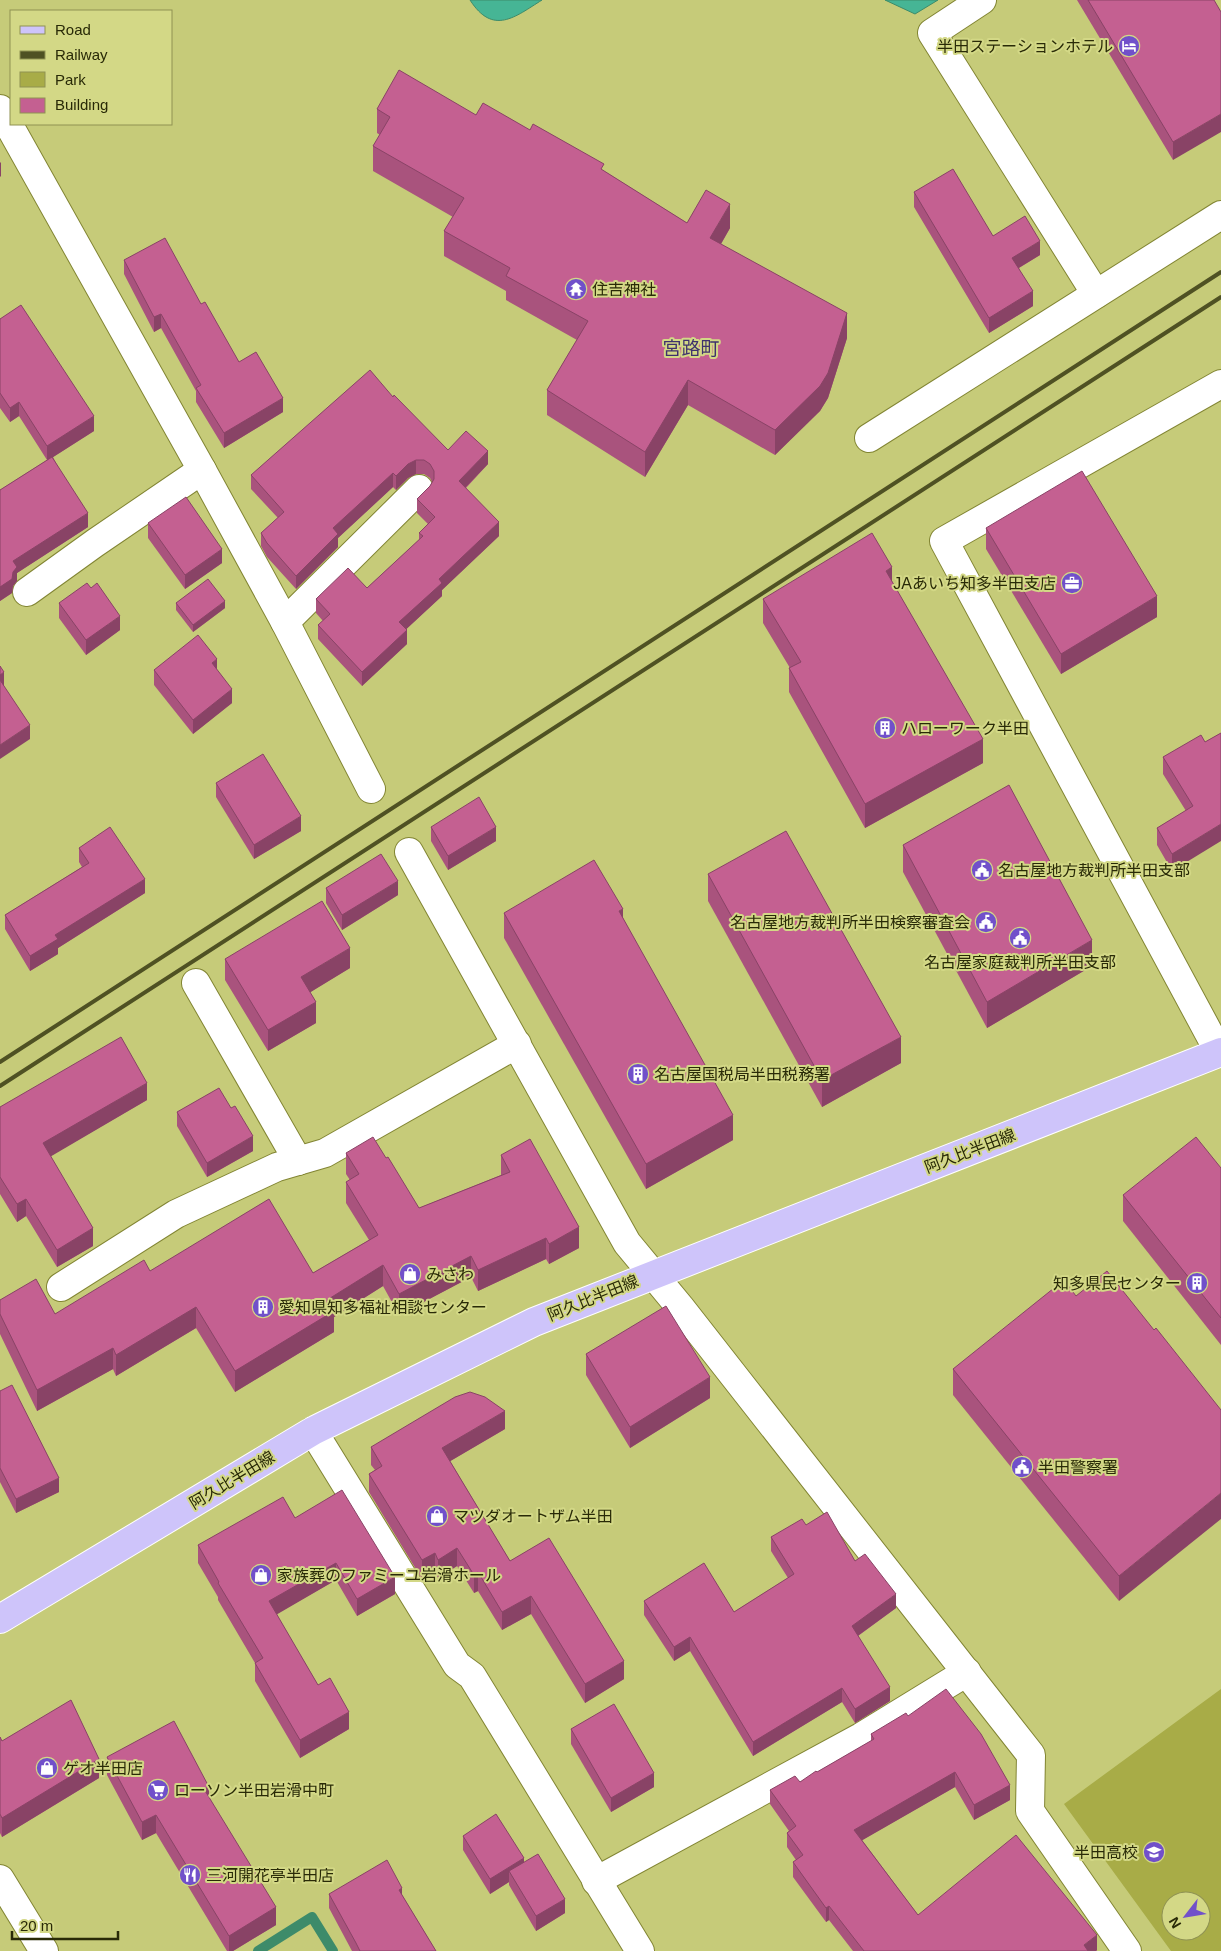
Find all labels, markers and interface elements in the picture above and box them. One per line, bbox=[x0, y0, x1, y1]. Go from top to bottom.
legend bbox=[10, 10, 172, 125]
text: Road bbox=[55, 21, 91, 38]
hotel icon: 半田ステーションホテル bbox=[1117, 34, 1141, 58]
place label: 半田ステーションホテル bbox=[937, 38, 1113, 55]
text: Railway bbox=[55, 46, 108, 63]
text: Park bbox=[55, 71, 86, 88]
text: Building bbox=[55, 96, 108, 113]
temple icon: 住吉神社 bbox=[564, 277, 588, 301]
place label: 住吉神社 bbox=[592, 281, 656, 298]
district label: 宮路町 bbox=[662, 338, 720, 359]
office icon: JAあいち知多半田支店 bbox=[1060, 571, 1084, 595]
place label: JAあいち知多半田支店 bbox=[893, 575, 1056, 592]
building icon: ハローワーク半田 bbox=[873, 716, 897, 740]
place label: ハローワーク半田 bbox=[901, 720, 1029, 737]
public building icon: 名古屋地方裁判所半田支部 bbox=[970, 858, 994, 882]
place label: 名古屋地方裁判所半田支部 bbox=[998, 862, 1190, 879]
public building icon: 名古屋地方裁判所半田検察審査会 bbox=[974, 910, 998, 934]
place label: 名古屋地方裁判所半田検察審査会 bbox=[730, 914, 970, 931]
public building icon: 名古屋家庭裁判所半田支部 bbox=[1008, 926, 1032, 950]
place label: 名古屋家庭裁判所半田支部 bbox=[924, 954, 1116, 971]
building icon: 名古屋国税局半田税務署 bbox=[626, 1062, 650, 1086]
place label: 名古屋国税局半田税務署 bbox=[654, 1066, 830, 1083]
street label: 阿久比半田線 bbox=[922, 1126, 1018, 1176]
shop icon: みさわ bbox=[398, 1262, 422, 1286]
place label: みさわ bbox=[426, 1266, 474, 1283]
building icon: 知多県民センター bbox=[1185, 1271, 1209, 1295]
street label: 阿久比半田線 bbox=[545, 1272, 641, 1324]
place label: 知多県民センター bbox=[1053, 1275, 1181, 1292]
building icon: 愛知県知多福祉相談センター bbox=[251, 1295, 275, 1319]
place label: 愛知県知多福祉相談センター bbox=[279, 1299, 487, 1316]
street label: 阿久比半田線 bbox=[186, 1448, 278, 1512]
public building icon: 半田警察署 bbox=[1010, 1455, 1034, 1479]
place label: 半田警察署 bbox=[1038, 1459, 1118, 1476]
shop icon: マツダオートザム半田 bbox=[425, 1504, 449, 1528]
place label: マツダオートザム半田 bbox=[453, 1508, 613, 1525]
shop icon: 家族葬のファミーユ岩滑ホール bbox=[249, 1563, 273, 1587]
place label: 家族葬のファミーユ岩滑ホール bbox=[277, 1567, 501, 1584]
shop icon: ゲオ半田店 bbox=[35, 1756, 59, 1780]
place label: ゲオ半田店 bbox=[63, 1760, 143, 1777]
supermarket icon: ローソン半田岩滑中町 bbox=[146, 1778, 170, 1802]
place label: ローソン半田岩滑中町 bbox=[174, 1782, 334, 1799]
school or university icon: 半田高校 bbox=[1142, 1840, 1166, 1864]
place label: 半田高校 bbox=[1074, 1844, 1138, 1861]
restaurant icon: 三河開花亭半田店 bbox=[178, 1863, 202, 1887]
place label: 三河開花亭半田店 bbox=[206, 1867, 334, 1884]
north arrow bbox=[1161, 1891, 1211, 1941]
scale bar bbox=[12, 1908, 119, 1940]
text: N bbox=[1165, 1914, 1184, 1931]
text: 20 m bbox=[20, 1917, 53, 1934]

